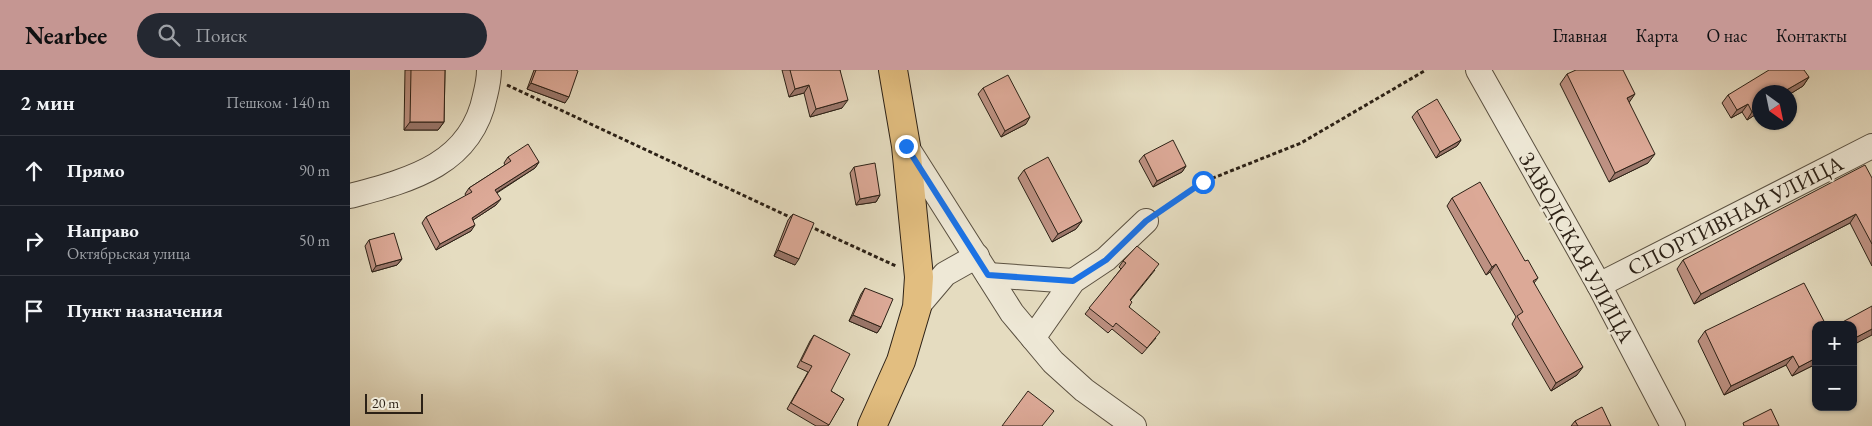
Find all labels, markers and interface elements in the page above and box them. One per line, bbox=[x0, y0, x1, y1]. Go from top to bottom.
search box bbox=[137, 13, 487, 58]
text: Nearbee bbox=[25, 20, 107, 51]
icon: search bbox=[155, 21, 183, 49]
text: Поиск bbox=[195, 23, 247, 48]
text: Главная bbox=[1553, 24, 1607, 47]
text: Карта bbox=[1635, 24, 1678, 47]
text: О нас bbox=[1706, 24, 1748, 47]
text: Контакты bbox=[1776, 24, 1847, 47]
north arrow bbox=[1752, 85, 1797, 130]
text: 2 мин bbox=[20, 89, 75, 116]
text: Пешком · 140 m bbox=[226, 92, 330, 113]
route end bbox=[895, 135, 918, 158]
street label: ЗАВОДСКАЯ УЛИЦА bbox=[1512, 147, 1641, 348]
street label: СПОРТИВНАЯ УЛИЦА bbox=[1622, 148, 1849, 282]
icon: ahead bbox=[20, 157, 48, 185]
text: Прямо bbox=[67, 158, 125, 183]
text: 90 m bbox=[299, 160, 330, 181]
route start bbox=[1192, 171, 1215, 194]
text: Направо bbox=[67, 218, 139, 243]
icon: right bbox=[20, 227, 48, 255]
text: 50 m bbox=[299, 230, 330, 251]
text: Октябрьская улица bbox=[67, 243, 190, 264]
icon: arrive bbox=[20, 297, 48, 325]
text: Пункт назначения bbox=[67, 298, 223, 323]
map controls bbox=[1812, 321, 1857, 411]
button: + bbox=[1812, 321, 1857, 366]
button: − bbox=[1812, 366, 1857, 411]
scale bar bbox=[365, 391, 422, 414]
text: 20 m bbox=[372, 394, 399, 412]

